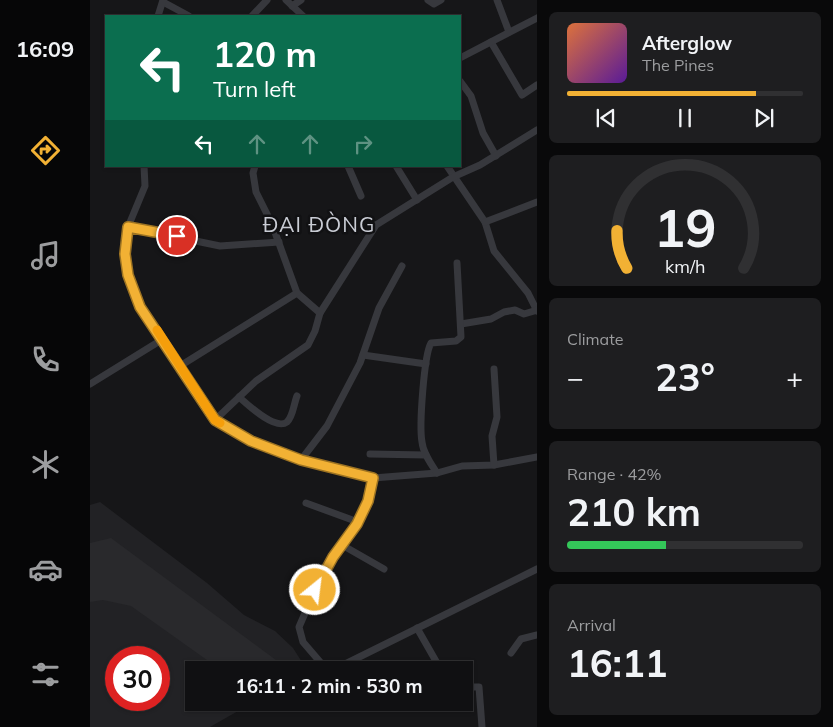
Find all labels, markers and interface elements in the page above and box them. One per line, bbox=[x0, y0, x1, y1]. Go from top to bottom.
text: Afterglow bbox=[642, 31, 732, 55]
text: 120 m bbox=[213, 32, 317, 76]
text: 16:09 bbox=[16, 35, 74, 63]
icon: left bbox=[130, 35, 195, 100]
text: The Pines bbox=[642, 55, 714, 75]
text: Turn left bbox=[213, 75, 296, 103]
icon: previous bbox=[592, 104, 620, 132]
icon: pause bbox=[671, 104, 699, 132]
icon: next bbox=[750, 104, 778, 132]
icon: left bbox=[190, 130, 218, 158]
icon: ahead bbox=[243, 130, 271, 158]
icon: ahead bbox=[296, 130, 324, 158]
icon: right bbox=[349, 130, 377, 158]
icon: directions bbox=[28, 133, 63, 168]
text: 19 bbox=[654, 195, 716, 260]
district label: ĐẠI ĐÒNG bbox=[263, 211, 375, 237]
pin bbox=[156, 215, 198, 257]
icon: arrive bbox=[163, 222, 191, 250]
icon: music bbox=[28, 238, 63, 273]
text: km/h bbox=[665, 255, 705, 277]
text: Climate bbox=[567, 329, 623, 349]
icon: phone bbox=[28, 342, 63, 377]
text: 23° bbox=[655, 353, 715, 401]
text: − bbox=[567, 360, 584, 395]
text: + bbox=[786, 360, 803, 395]
icon: climate bbox=[28, 447, 63, 482]
text: Range · 42% bbox=[567, 464, 662, 484]
text: 210 km bbox=[567, 488, 701, 536]
icon: car bbox=[28, 552, 63, 587]
position arrow bbox=[288, 563, 340, 615]
text: Arrival bbox=[567, 615, 616, 635]
text: 16:11 bbox=[567, 639, 668, 687]
speed limit sign: 30 bbox=[105, 646, 170, 711]
icon: filters bbox=[28, 657, 63, 692]
text: 16:11 · 2 min · 530 m bbox=[235, 674, 423, 698]

